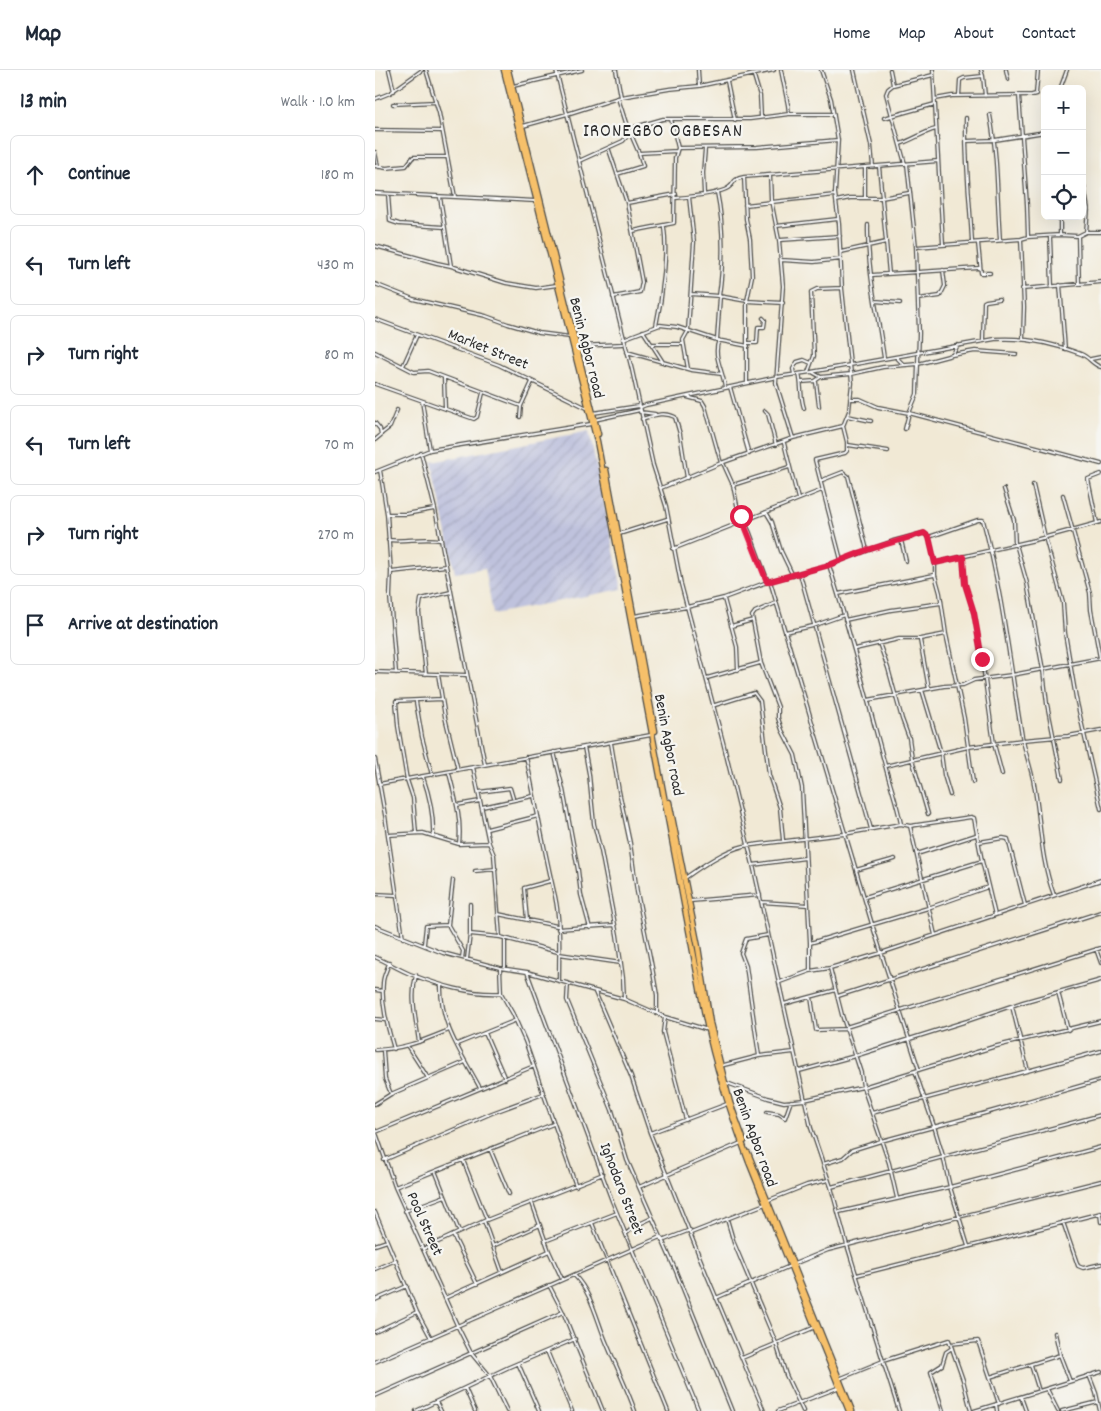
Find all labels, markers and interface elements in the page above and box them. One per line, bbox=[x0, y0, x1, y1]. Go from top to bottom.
text: Map bbox=[25, 18, 61, 52]
text: Home bbox=[833, 22, 870, 47]
text: Map bbox=[898, 22, 926, 47]
text: About bbox=[954, 22, 994, 47]
text: Contact bbox=[1022, 22, 1076, 47]
map controls bbox=[1041, 85, 1086, 220]
button: + bbox=[1041, 85, 1086, 130]
text: 13 min bbox=[20, 88, 67, 118]
text: Walk · 1.0 km bbox=[281, 91, 355, 114]
district label: IRONEGBO OGBESAN bbox=[583, 119, 743, 146]
button: − bbox=[1041, 130, 1086, 175]
icon: ahead bbox=[21, 161, 49, 189]
text: Continue bbox=[68, 162, 130, 189]
text: 180 m bbox=[321, 164, 354, 187]
button: locate bbox=[1041, 175, 1086, 220]
icon: left bbox=[21, 251, 49, 279]
text: Turn left bbox=[68, 252, 131, 279]
text: 430 m bbox=[317, 254, 354, 277]
street label: Benin Agbor road bbox=[562, 295, 610, 401]
street label: Market Street bbox=[444, 323, 532, 377]
icon: right bbox=[21, 341, 49, 369]
text: Turn right bbox=[68, 342, 139, 369]
text: 80 m bbox=[324, 344, 354, 367]
icon: left bbox=[21, 431, 49, 459]
text: Turn left bbox=[68, 432, 131, 459]
text: 70 m bbox=[324, 434, 354, 457]
route start bbox=[730, 505, 753, 528]
icon: right bbox=[21, 521, 49, 549]
text: Turn right bbox=[68, 522, 139, 549]
text: 270 m bbox=[318, 524, 354, 547]
icon: arrive bbox=[21, 611, 49, 639]
text: Arrive at destination bbox=[68, 612, 218, 639]
route end bbox=[971, 648, 994, 671]
street label: Benin Agbor road bbox=[647, 692, 689, 798]
street label: Benin Agbor road bbox=[725, 1085, 783, 1191]
street label: Ighodaro Street bbox=[593, 1140, 649, 1238]
street label: Pool Street bbox=[400, 1188, 448, 1260]

